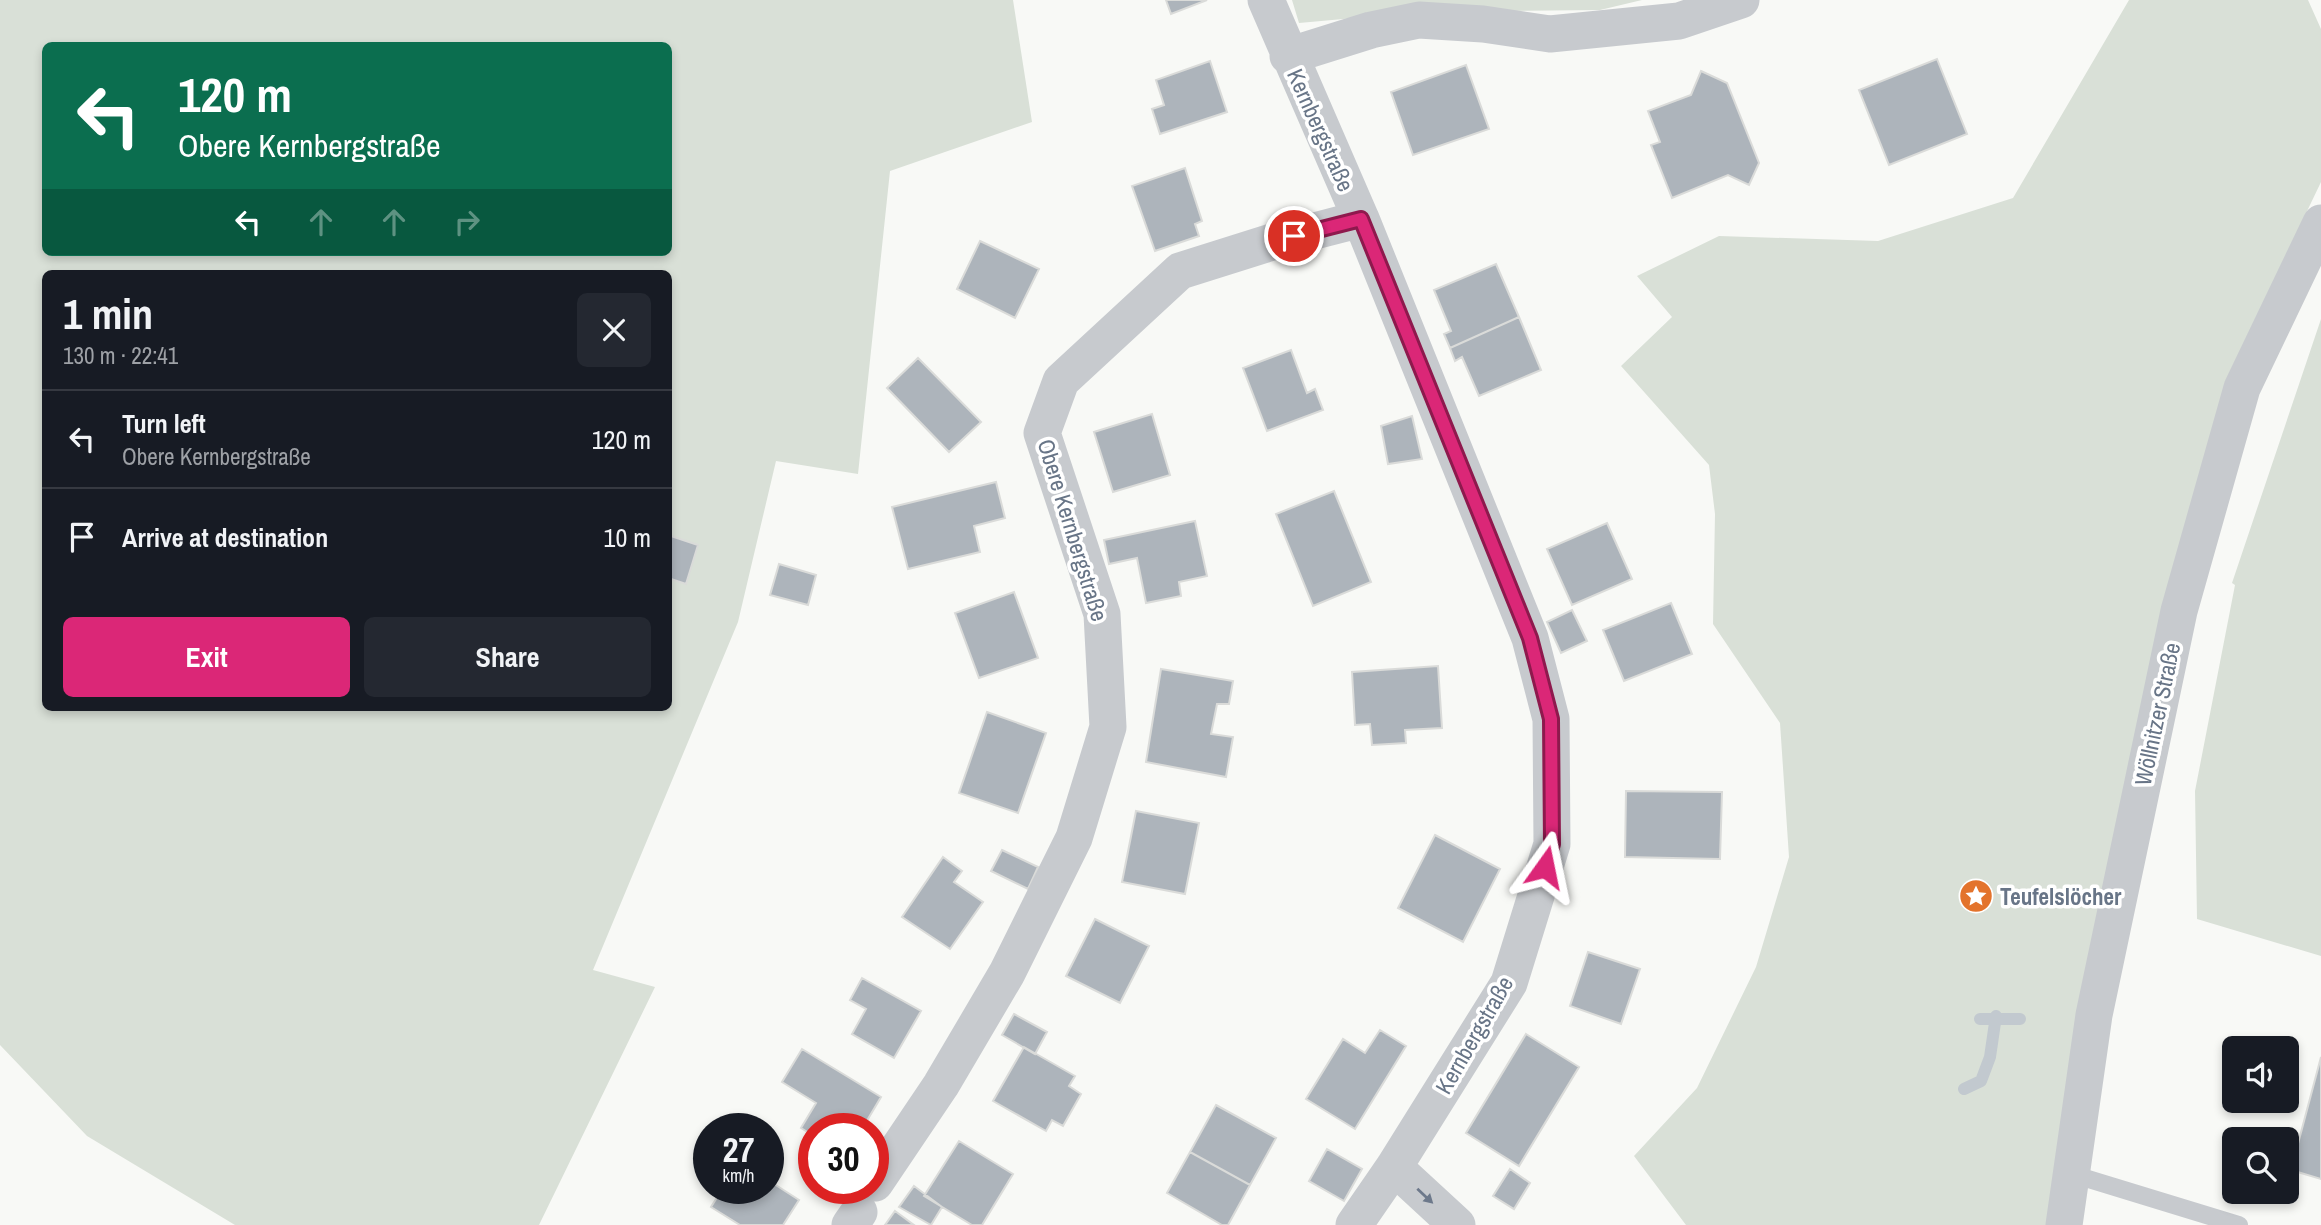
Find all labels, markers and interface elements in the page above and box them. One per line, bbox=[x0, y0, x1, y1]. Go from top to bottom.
text: 120 m bbox=[178, 61, 292, 127]
street label: Kernbergstraße bbox=[1280, 64, 1362, 196]
icon: left bbox=[63, 70, 154, 161]
text: Obere Kernbergstraße bbox=[178, 124, 441, 167]
icon: left bbox=[229, 203, 267, 241]
icon: ahead bbox=[302, 203, 340, 241]
icon: ahead bbox=[375, 203, 413, 241]
icon: right bbox=[448, 203, 486, 241]
pin bbox=[1264, 206, 1324, 266]
icon: arrive bbox=[1275, 217, 1313, 255]
text: 1 min bbox=[63, 286, 153, 342]
button: close bbox=[577, 293, 651, 367]
text: 130 m · 22:41 bbox=[63, 340, 178, 371]
text: Turn left bbox=[122, 406, 206, 441]
icon: left bbox=[63, 420, 101, 458]
text: 120 m bbox=[592, 422, 651, 457]
street label: Obere Kernbergstraße bbox=[1031, 435, 1115, 625]
text: Obere Kernbergstraße bbox=[122, 441, 311, 472]
icon: arrive bbox=[63, 518, 101, 556]
text: Arrive at destination bbox=[122, 520, 328, 555]
text: 10 m bbox=[604, 520, 651, 555]
button: Exit bbox=[63, 617, 350, 697]
button: Share bbox=[364, 617, 651, 697]
street label: Wöllnitzer Straße bbox=[2127, 640, 2187, 788]
position arrow bbox=[1508, 830, 1582, 904]
place icon: Teufelslöcher bbox=[1957, 877, 1995, 915]
place label: Teufelslöcher bbox=[2000, 881, 2122, 912]
street label: Kernbergstraße bbox=[1428, 971, 1520, 1099]
map controls bbox=[2222, 1036, 2299, 1204]
button: sound bbox=[2222, 1036, 2299, 1113]
speed limit sign: 30 bbox=[798, 1113, 889, 1204]
text: 27 bbox=[723, 1126, 754, 1173]
button: search bbox=[2222, 1127, 2299, 1204]
text: km/h bbox=[723, 1163, 755, 1188]
one-way arrow bbox=[1416, 1188, 1433, 1204]

